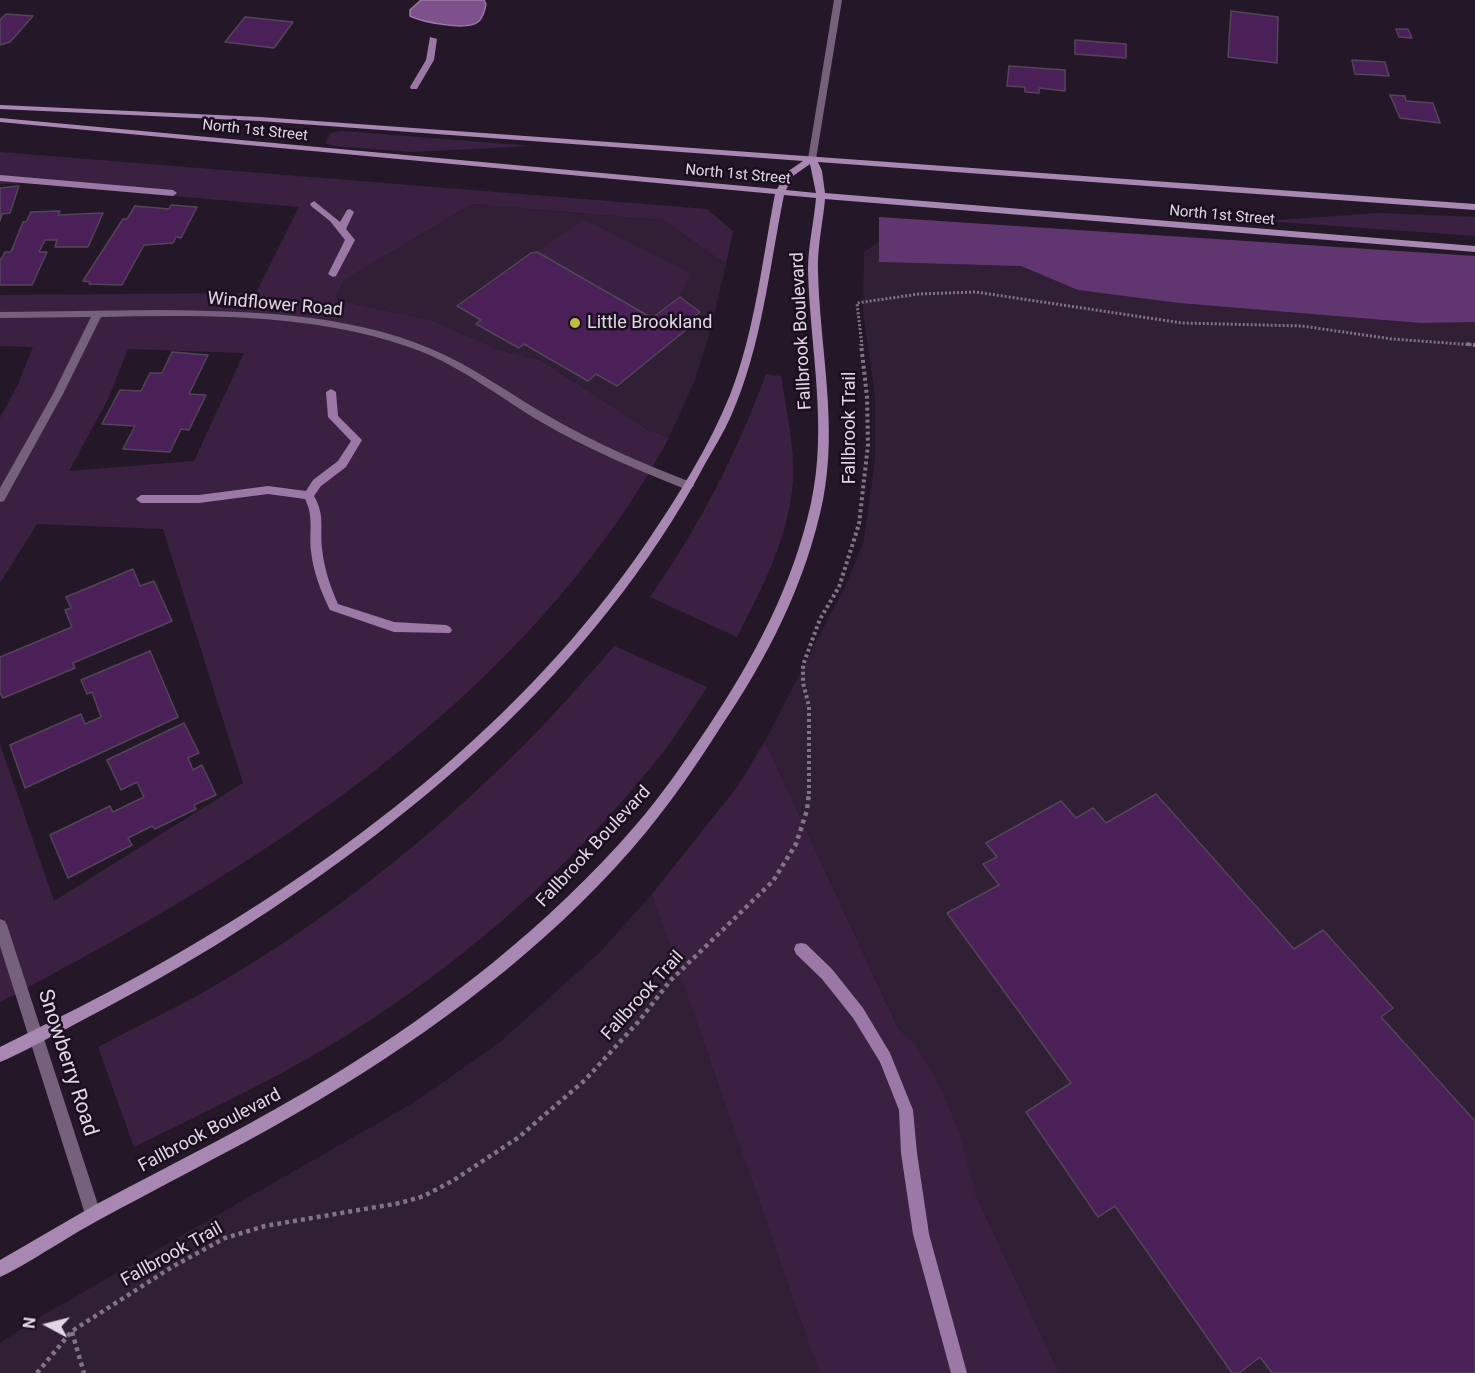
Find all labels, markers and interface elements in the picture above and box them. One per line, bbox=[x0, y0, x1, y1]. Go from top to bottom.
street label: North 1st Street bbox=[201, 117, 309, 145]
street label: North 1st Street bbox=[684, 161, 792, 189]
street label: North 1st Street bbox=[1168, 202, 1276, 230]
street label: Fallbrook Boulevard bbox=[787, 252, 817, 410]
street label: Windflower Road bbox=[206, 288, 344, 322]
place label: Little Brookland bbox=[587, 312, 712, 334]
marker: Little Brookland bbox=[568, 316, 582, 330]
street label: Fallbrook Trail bbox=[839, 372, 861, 484]
street label: Fallbrook Boulevard bbox=[532, 782, 656, 912]
street label: Fallbrook Trail bbox=[597, 947, 689, 1045]
street label: Snowberry Road bbox=[31, 987, 103, 1139]
street label: Fallbrook Boulevard bbox=[135, 1084, 285, 1178]
street label: Fallbrook Trail bbox=[117, 1218, 227, 1292]
north arrow bbox=[18, 1295, 78, 1355]
text: N bbox=[20, 1316, 40, 1330]

